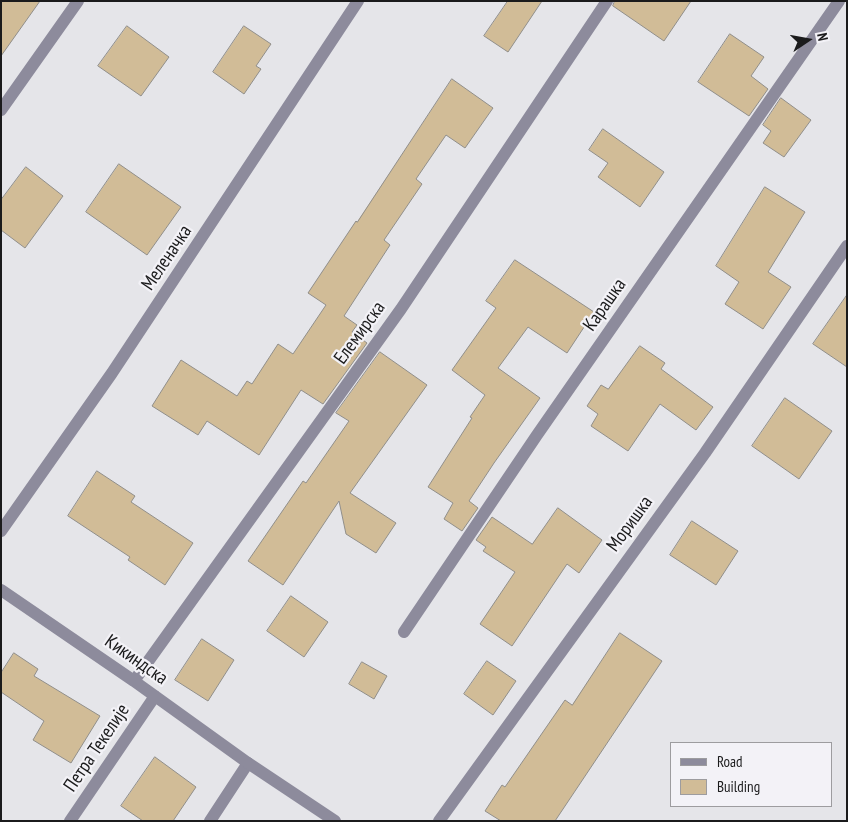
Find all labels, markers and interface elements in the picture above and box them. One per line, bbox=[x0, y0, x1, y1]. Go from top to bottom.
north arrow bbox=[783, 15, 833, 65]
text: N bbox=[813, 31, 832, 42]
street label: Меленачка bbox=[137, 221, 197, 295]
street label: Карашка bbox=[579, 274, 631, 336]
street label: Елемирска bbox=[330, 297, 390, 369]
street label: Моришка bbox=[602, 492, 658, 556]
street label: Кикиндска bbox=[100, 630, 172, 690]
street label: Петра Текелије bbox=[59, 700, 135, 796]
legend bbox=[670, 742, 833, 807]
text: Road bbox=[717, 752, 743, 771]
text: Building bbox=[717, 777, 760, 796]

